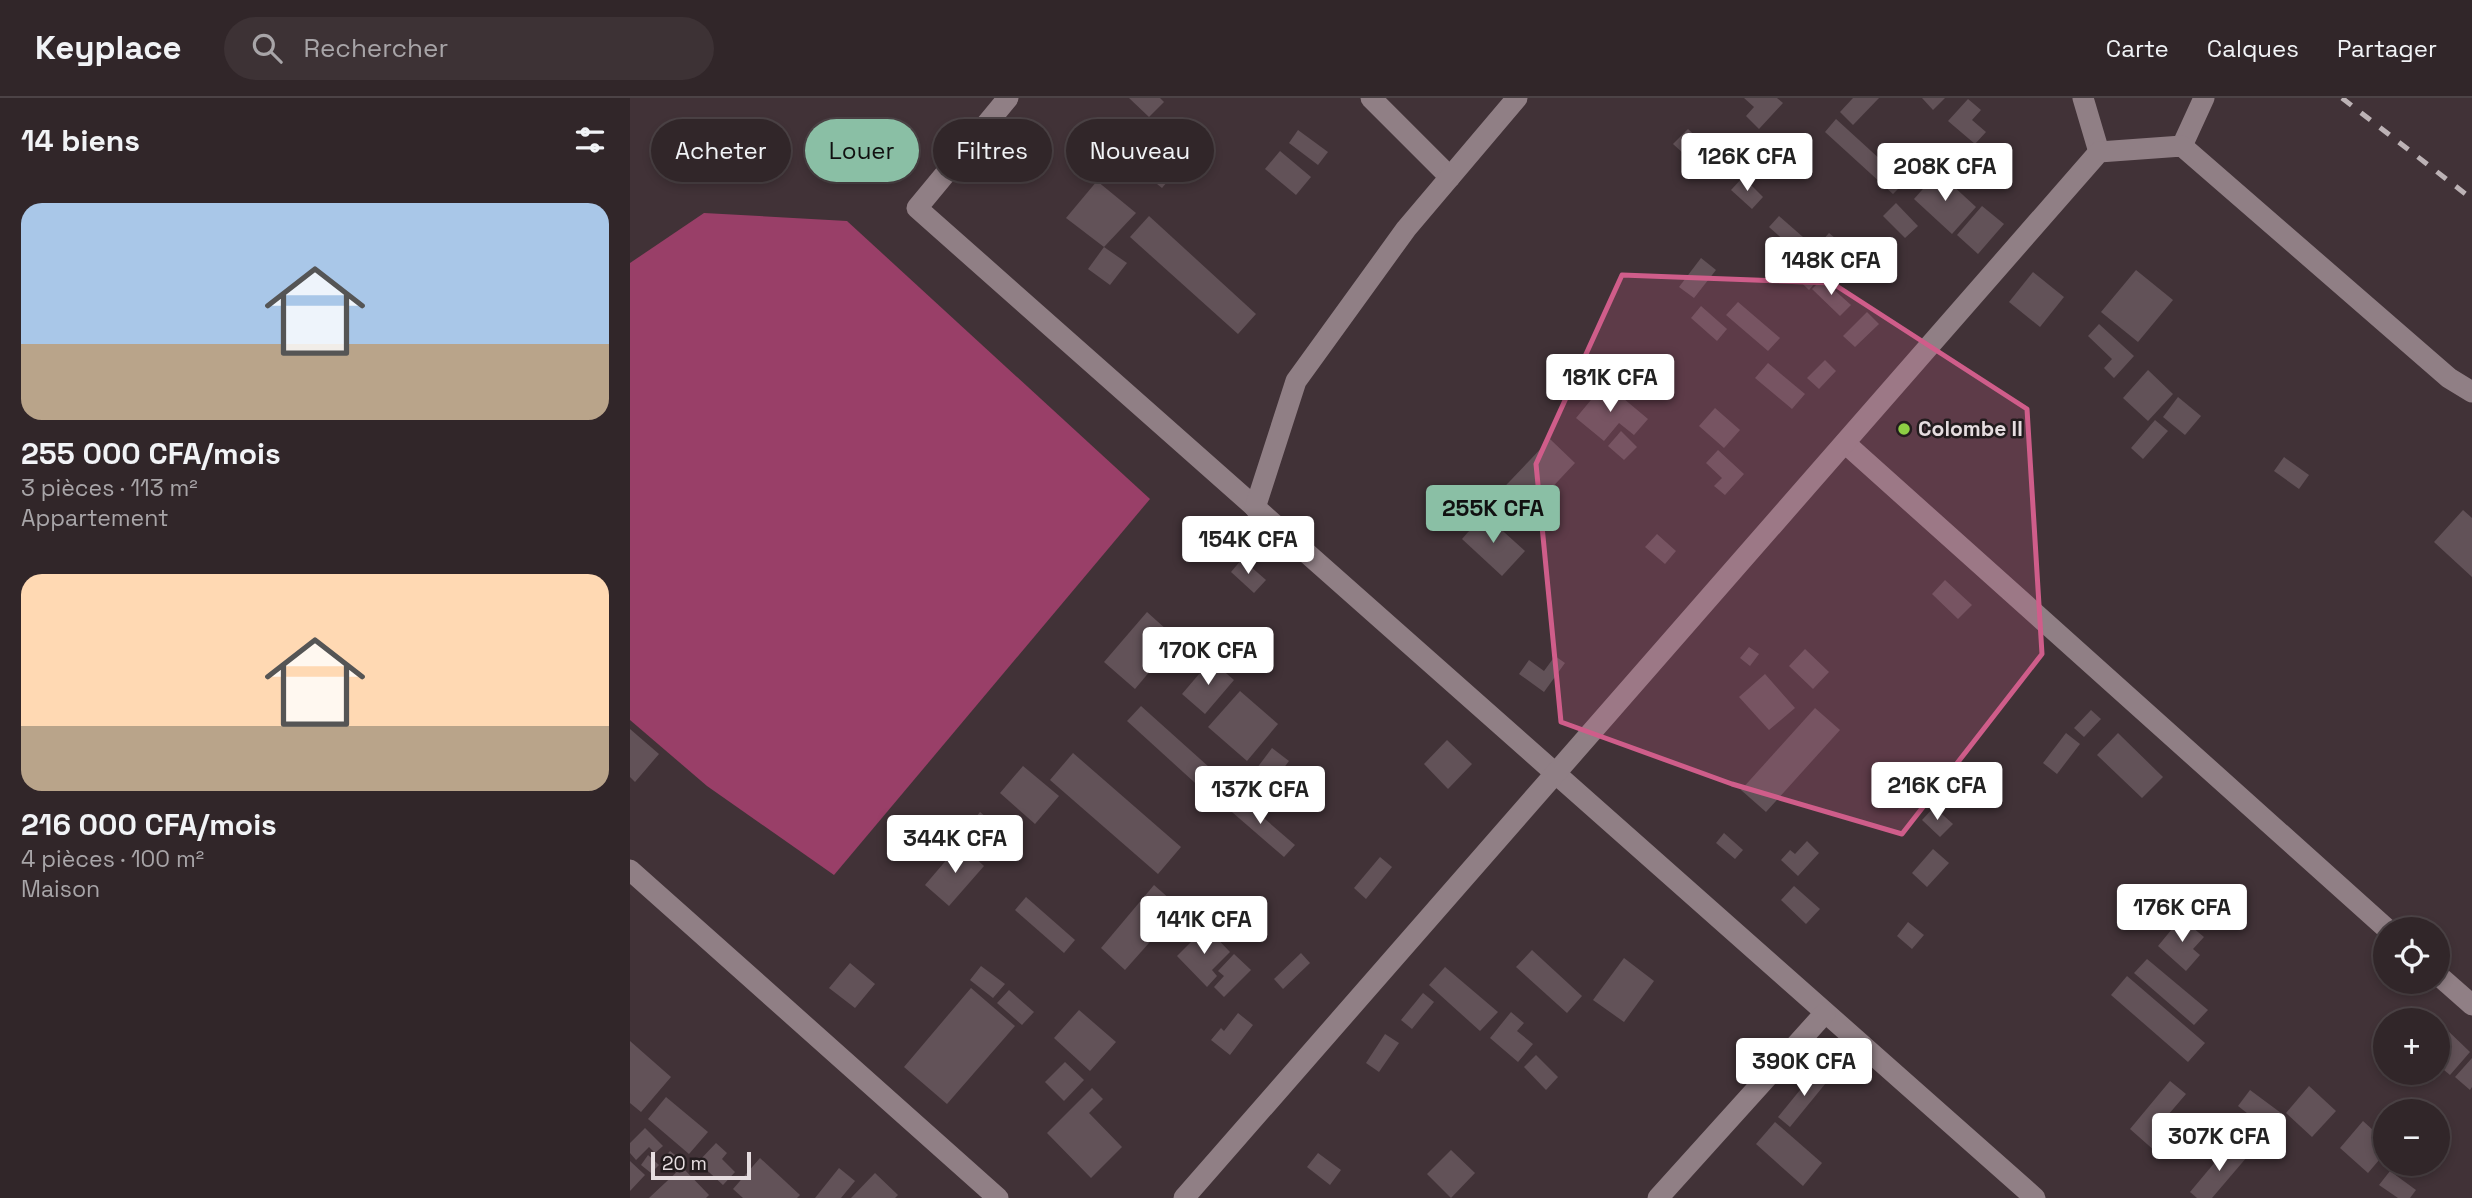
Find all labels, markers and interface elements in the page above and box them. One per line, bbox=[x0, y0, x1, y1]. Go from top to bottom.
search box bbox=[224, 17, 714, 80]
text: Keyplace bbox=[35, 27, 182, 69]
icon: search bbox=[248, 29, 286, 67]
text: Rechercher bbox=[304, 31, 448, 65]
text: Carte bbox=[2106, 33, 2169, 64]
text: Calques bbox=[2207, 33, 2299, 64]
text: Partager bbox=[2337, 33, 2437, 64]
chip: Acheter bbox=[651, 119, 791, 182]
chip: Louer bbox=[805, 119, 919, 182]
chip: Filtres bbox=[933, 119, 1052, 182]
chip: Nouveau bbox=[1066, 119, 1214, 182]
text: 14 biens bbox=[21, 121, 140, 160]
icon: filters bbox=[571, 121, 609, 159]
pin: 126K CFA bbox=[1675, 134, 1819, 193]
text: 126K CFA bbox=[1697, 141, 1797, 171]
pin: 208K CFA bbox=[1873, 144, 2017, 203]
text: 208K CFA bbox=[1893, 151, 1997, 181]
pin: 148K CFA bbox=[1759, 238, 1903, 297]
text: 148K CFA bbox=[1781, 245, 1881, 275]
icon: home bbox=[252, 248, 378, 374]
pin: 181K CFA bbox=[1538, 354, 1682, 414]
text: 181K CFA bbox=[1562, 362, 1658, 392]
place label: Colombe II bbox=[1918, 415, 2023, 442]
marker: Colombe II bbox=[1896, 421, 1912, 437]
text: 255 000 CFA/mois bbox=[21, 434, 281, 473]
text: 3 pièces · 113 m² bbox=[21, 473, 198, 503]
pin: 255K CFA bbox=[1421, 486, 1565, 545]
text: 255K CFA bbox=[1442, 493, 1544, 523]
text: Appartement bbox=[21, 503, 169, 533]
pin: 154K CFA bbox=[1176, 517, 1320, 576]
text: 154K CFA bbox=[1198, 524, 1298, 554]
icon: home bbox=[252, 619, 378, 745]
pin: 170K CFA bbox=[1136, 628, 1280, 687]
text: 170K CFA bbox=[1159, 635, 1257, 665]
pin: 216K CFA bbox=[1865, 762, 2009, 822]
pin: 137K CFA bbox=[1188, 766, 1332, 826]
text: 216K CFA bbox=[1887, 770, 1987, 800]
text: 137K CFA bbox=[1211, 774, 1309, 804]
text: 216 000 CFA/mois bbox=[21, 805, 277, 844]
pin: 344K CFA bbox=[883, 816, 1027, 875]
text: 344K CFA bbox=[903, 823, 1007, 853]
text: 4 pièces · 100 m² bbox=[21, 844, 204, 874]
text: Maison bbox=[21, 874, 100, 904]
pin: 176K CFA bbox=[2110, 884, 2254, 944]
text: 176K CFA bbox=[2133, 892, 2231, 922]
pin: 141K CFA bbox=[1132, 896, 1276, 956]
text: 141K CFA bbox=[1156, 904, 1252, 934]
map controls bbox=[2373, 917, 2450, 1176]
button: locate bbox=[2373, 917, 2450, 994]
button: + bbox=[2373, 1008, 2450, 1085]
pin: 390K CFA bbox=[1732, 1038, 1876, 1098]
text: 390K CFA bbox=[1752, 1046, 1856, 1076]
button: − bbox=[2373, 1099, 2450, 1176]
pin: 307K CFA bbox=[2147, 1114, 2291, 1173]
text: 307K CFA bbox=[2168, 1121, 2270, 1151]
scale bar bbox=[651, 1149, 751, 1181]
text: 20 m bbox=[662, 1151, 707, 1176]

